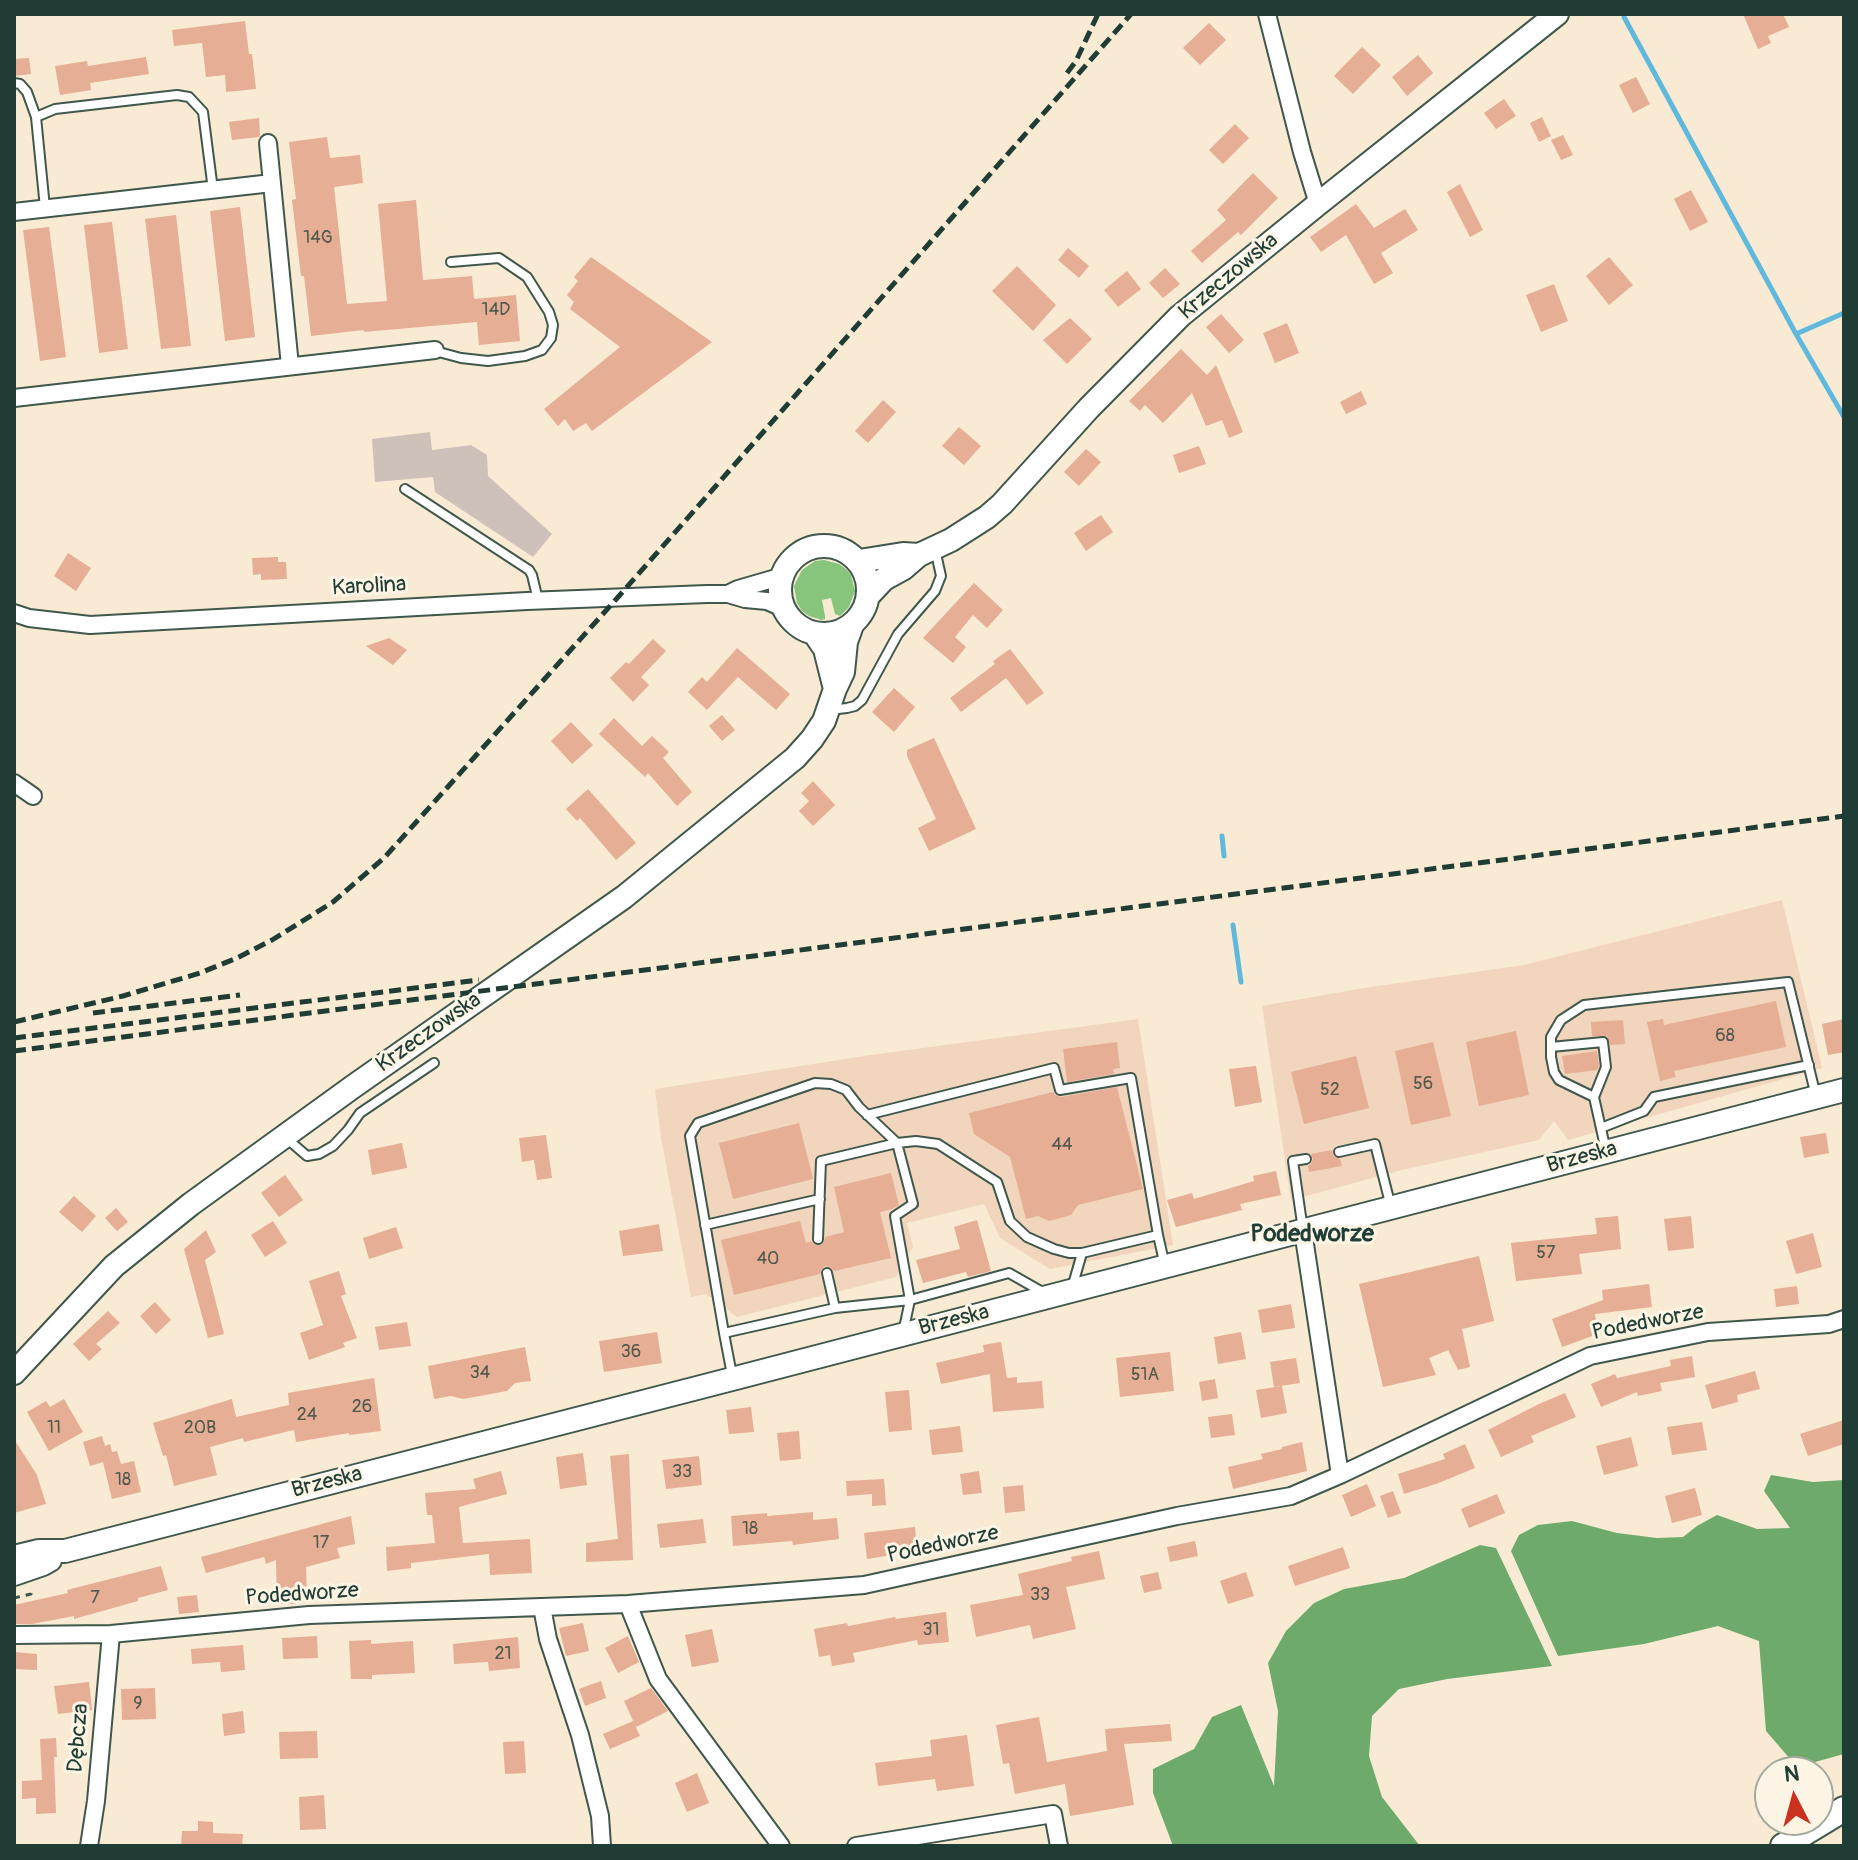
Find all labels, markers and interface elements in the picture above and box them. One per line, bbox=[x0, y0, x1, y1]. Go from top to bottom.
house number: 14G bbox=[303, 227, 333, 249]
street label: Krzeczowska bbox=[1174, 228, 1284, 326]
house number: 14D bbox=[482, 299, 510, 321]
street label: Karolina bbox=[331, 572, 407, 602]
street label: Krzeczowska bbox=[372, 987, 486, 1079]
house number: 68 bbox=[1715, 1025, 1735, 1047]
house number: 56 bbox=[1413, 1073, 1433, 1095]
house number: 52 bbox=[1320, 1079, 1340, 1101]
house number: 44 bbox=[1052, 1134, 1072, 1156]
street label: Brzeska bbox=[1544, 1136, 1620, 1180]
district label: Podedworze bbox=[1250, 1221, 1374, 1249]
house number: 57 bbox=[1536, 1242, 1556, 1264]
house number: 40 bbox=[757, 1248, 779, 1270]
street label: Podedworze bbox=[1590, 1299, 1706, 1347]
street label: Brzeska bbox=[916, 1300, 992, 1342]
house number: 36 bbox=[621, 1341, 641, 1363]
house number: 34 bbox=[470, 1362, 490, 1384]
house number: 51A bbox=[1131, 1364, 1159, 1386]
house number: 26 bbox=[352, 1396, 372, 1418]
house number: 24 bbox=[297, 1404, 317, 1426]
house number: 11 bbox=[47, 1417, 61, 1439]
house number: 20B bbox=[184, 1417, 216, 1439]
house number: 33 bbox=[672, 1461, 692, 1483]
street label: Brzeska bbox=[289, 1462, 365, 1504]
house number: 18 bbox=[115, 1469, 131, 1491]
house number: 18 bbox=[742, 1518, 758, 1540]
street label: Podedworze bbox=[885, 1520, 1001, 1570]
house number: 17 bbox=[313, 1532, 329, 1554]
street label: Podedworze bbox=[245, 1578, 359, 1612]
house number: 33 bbox=[1030, 1584, 1050, 1606]
house number: 7 bbox=[90, 1587, 100, 1609]
house number: 31 bbox=[922, 1619, 940, 1641]
house number: 21 bbox=[494, 1643, 512, 1665]
house number: 9 bbox=[133, 1693, 143, 1715]
street label: Dębcza bbox=[63, 1702, 95, 1774]
north arrow bbox=[1754, 1756, 1834, 1836]
text: N bbox=[1783, 1759, 1801, 1789]

